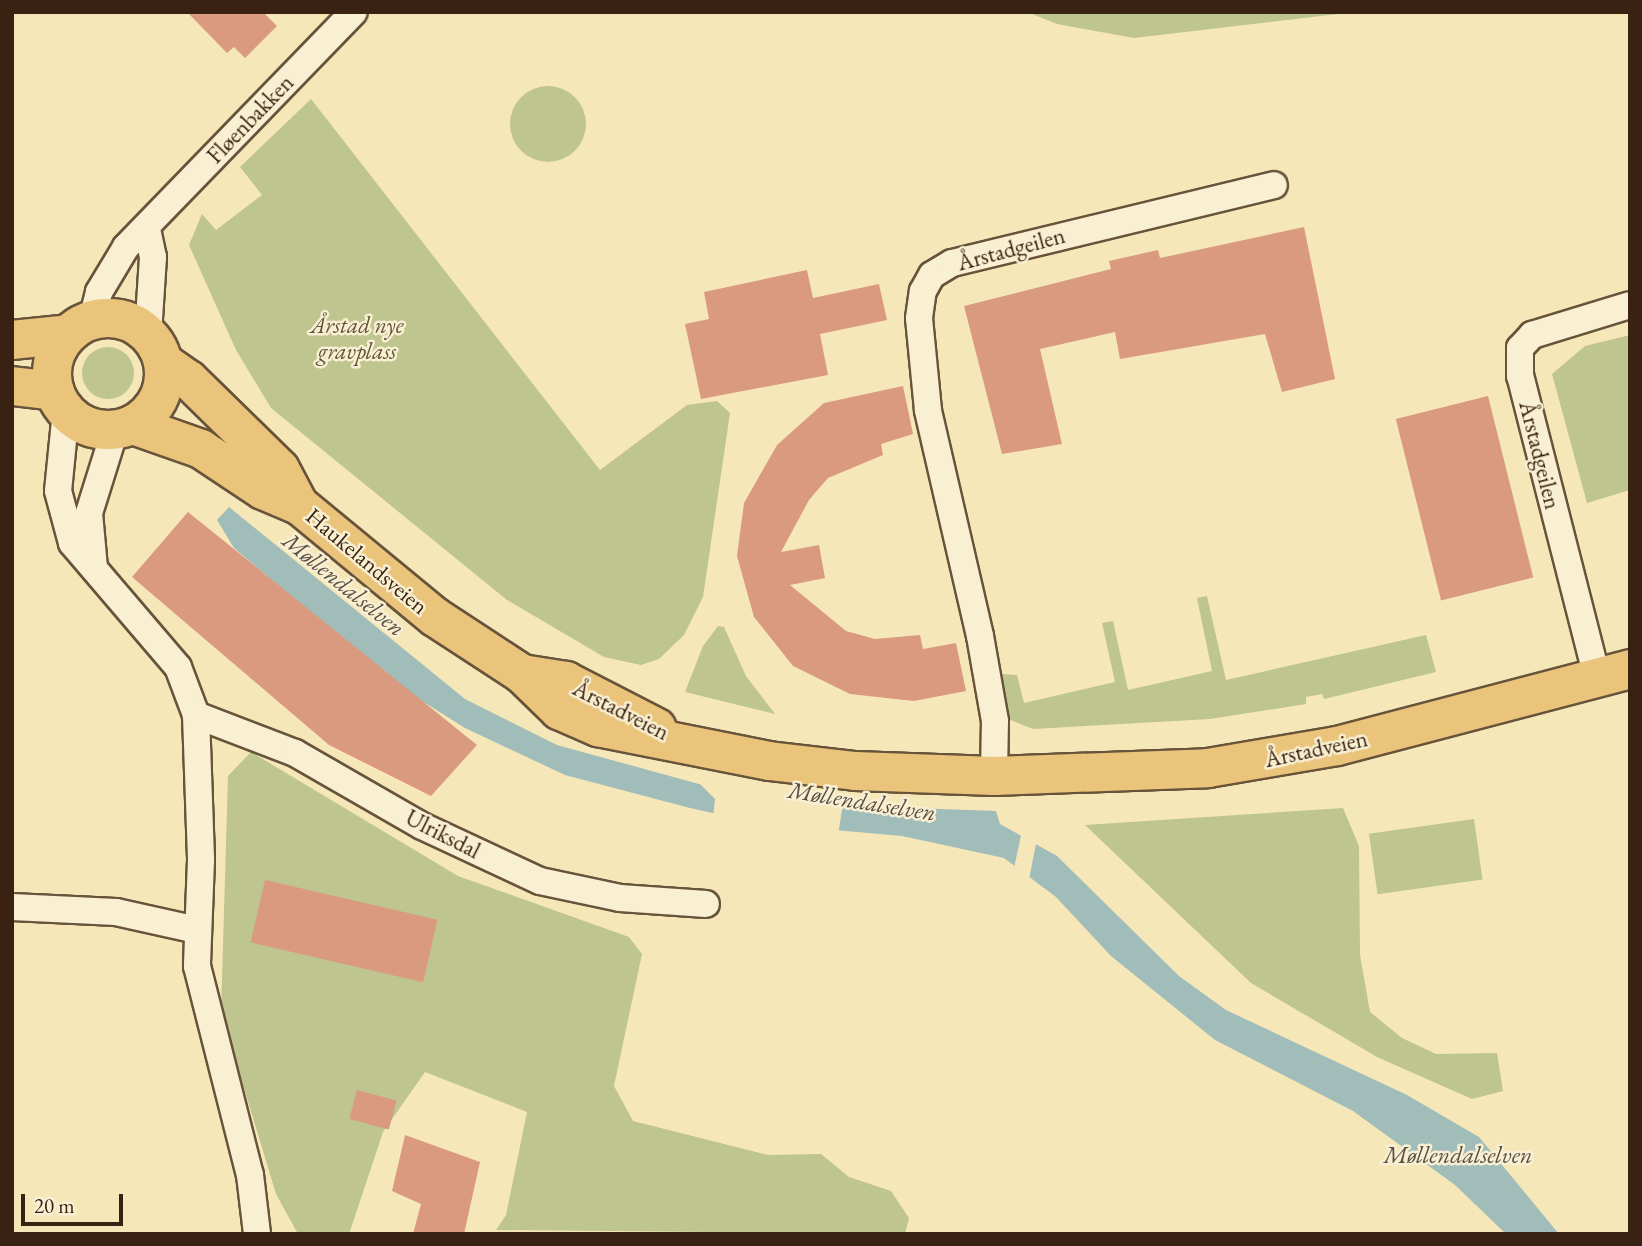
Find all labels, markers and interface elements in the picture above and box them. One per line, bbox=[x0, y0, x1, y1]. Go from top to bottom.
street label: Fløenbakken bbox=[201, 69, 299, 169]
street label: Årstadgeilen bbox=[954, 221, 1068, 277]
park label: Årstad nye gravplass bbox=[310, 311, 404, 365]
street label: Årstadgeilen bbox=[1513, 398, 1567, 512]
street label: Haukelandsveien bbox=[300, 502, 434, 620]
water label: Møllendalselven bbox=[277, 526, 411, 642]
street label: Årstadveien bbox=[568, 674, 674, 746]
street label: Årstadveien bbox=[1262, 725, 1370, 773]
water label: Møllendalselven bbox=[786, 775, 938, 827]
street label: Ulriksdal bbox=[401, 803, 485, 865]
water label: Møllendalselven bbox=[1384, 1141, 1532, 1169]
scale bar bbox=[24, 1180, 126, 1224]
text: 20 m bbox=[34, 1192, 75, 1219]

